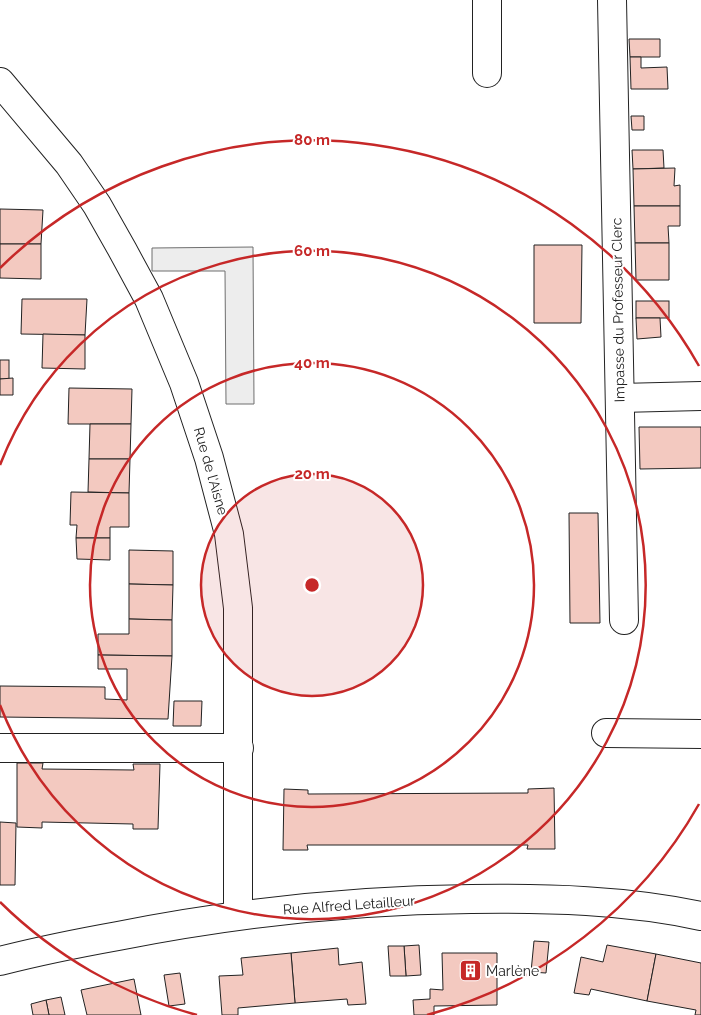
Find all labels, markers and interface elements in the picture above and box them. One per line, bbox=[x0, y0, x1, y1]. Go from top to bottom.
text: 80 m bbox=[294, 131, 330, 149]
street label: Impasse du Professeur Clerc bbox=[608, 217, 628, 403]
text: 60 m bbox=[294, 242, 330, 260]
text: 40 m bbox=[294, 354, 330, 372]
street label: Rue de l'Aisne bbox=[191, 425, 231, 517]
text: 20 m bbox=[294, 465, 330, 483]
centre of rings bbox=[303, 576, 321, 594]
street label: Rue Alfred Letailleur bbox=[282, 892, 416, 918]
building icon: Marlène bbox=[458, 959, 482, 983]
place label: Marlène bbox=[486, 963, 539, 979]

